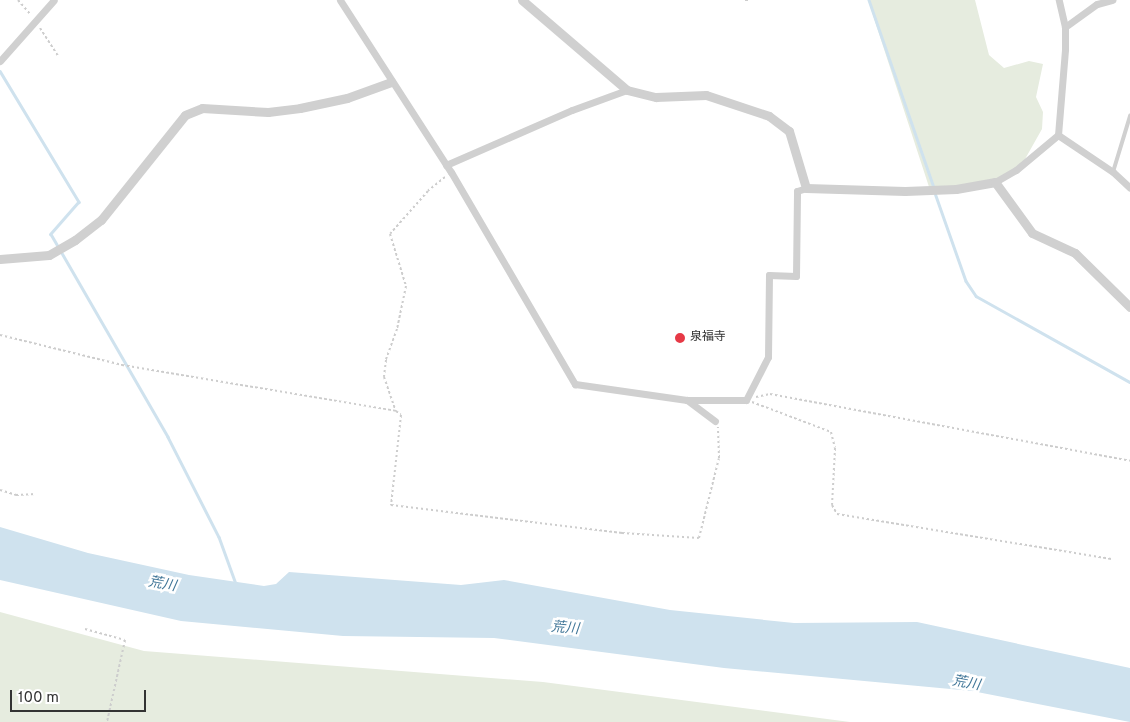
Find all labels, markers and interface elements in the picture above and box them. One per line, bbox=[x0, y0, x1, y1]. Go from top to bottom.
place label: 泉福寺 bbox=[690, 331, 726, 345]
marker: 泉福寺 bbox=[674, 332, 686, 344]
water label: 荒川 bbox=[147, 574, 177, 596]
water label: 荒川 bbox=[550, 619, 580, 639]
water label: 荒川 bbox=[951, 673, 981, 695]
scale bar bbox=[12, 680, 149, 712]
text: 100 m bbox=[18, 689, 59, 708]

